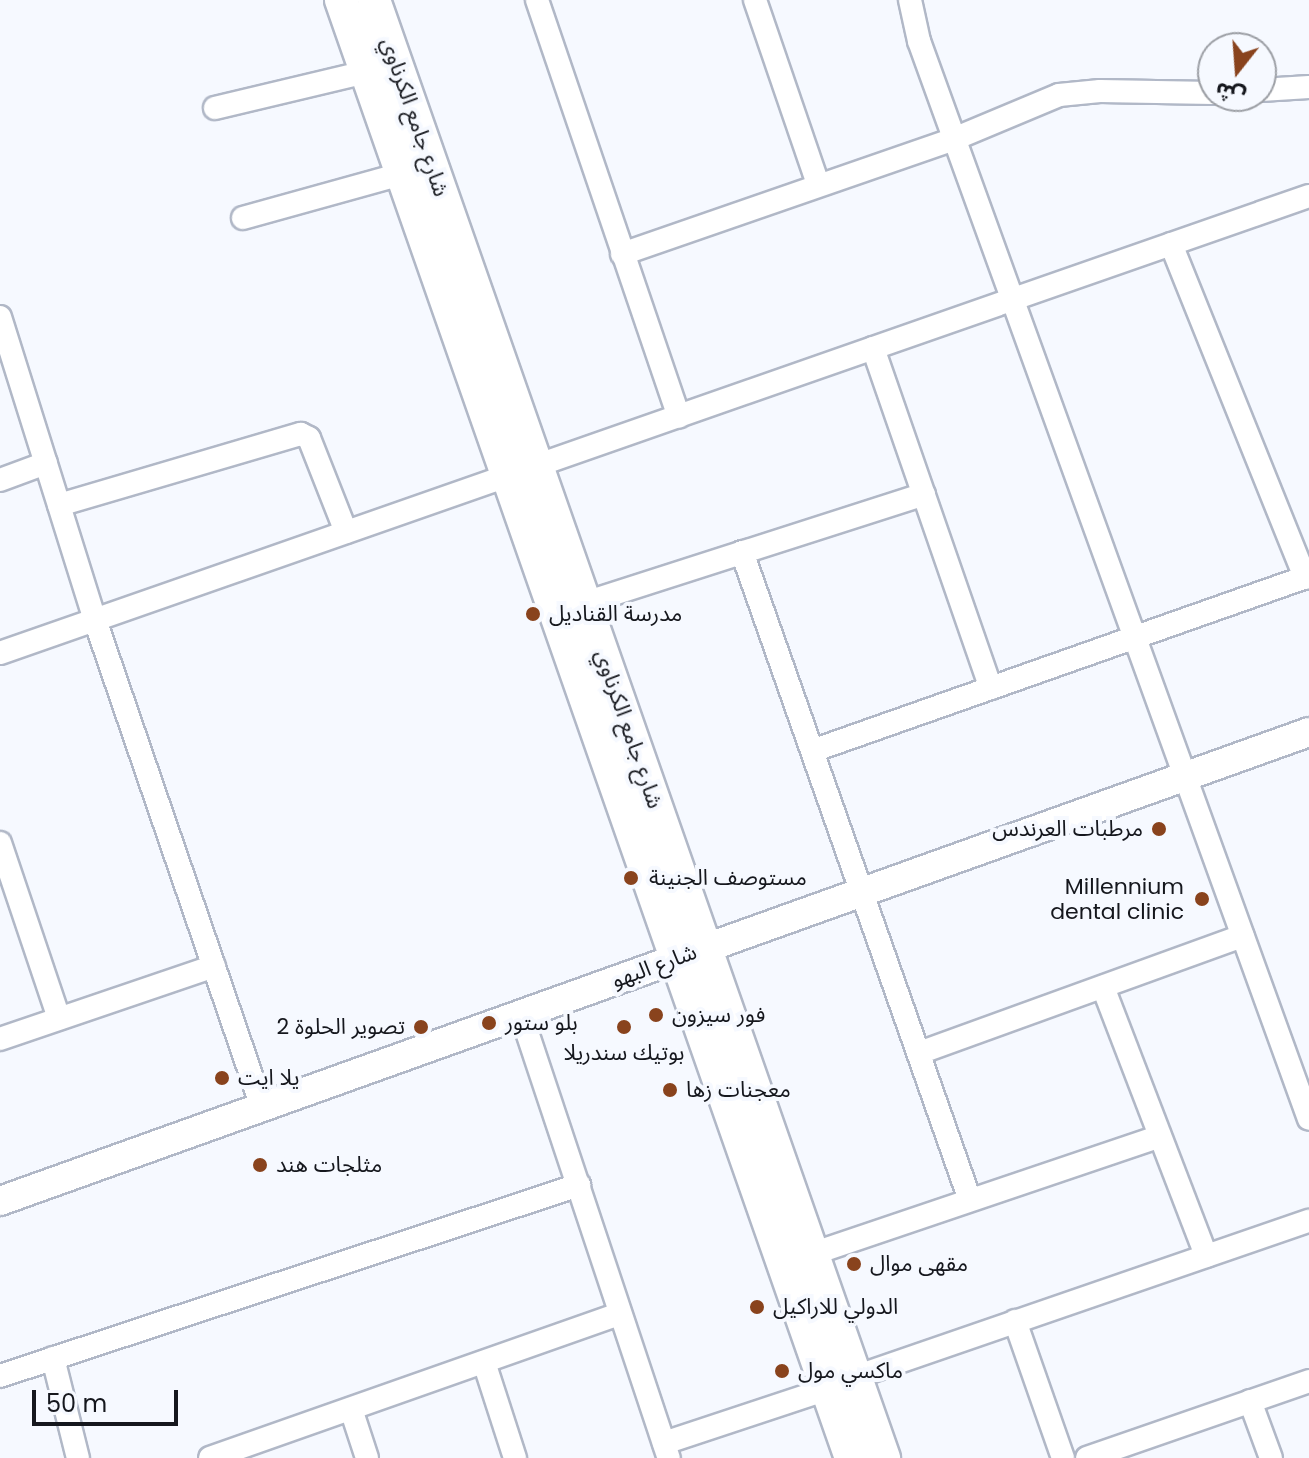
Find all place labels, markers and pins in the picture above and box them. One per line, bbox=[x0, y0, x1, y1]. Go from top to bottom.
place label: مدرسة القناديل bbox=[549, 601, 682, 627]
marker: مدرسة القناديل bbox=[524, 605, 542, 623]
place label: مرطبات العرندس bbox=[992, 816, 1143, 842]
marker: مرطبات العرندس bbox=[1150, 820, 1168, 838]
place label: مستوصف الجنينة bbox=[649, 865, 807, 891]
marker: مستوصف الجنينة bbox=[620, 867, 642, 889]
place label: Millennium dental clinic bbox=[1050, 873, 1184, 924]
marker: Millennium dental clinic bbox=[1191, 888, 1213, 910]
place label: فور سيزون bbox=[672, 1002, 765, 1028]
marker: فور سيزون bbox=[647, 1006, 665, 1024]
place label: بلو ستور bbox=[505, 1010, 578, 1036]
place label: تصوير الحلوة 2 bbox=[277, 1014, 405, 1040]
marker: بلو ستور bbox=[480, 1014, 498, 1032]
marker: تصوير الحلوة 2 bbox=[412, 1018, 430, 1036]
marker: بوتيك سندريلا bbox=[615, 1018, 633, 1036]
place label: بوتيك سندريلا bbox=[564, 1040, 684, 1066]
place label: يلا ايت bbox=[238, 1065, 299, 1091]
marker: يلا ايت bbox=[213, 1069, 231, 1087]
place label: معجنات زها bbox=[686, 1077, 791, 1103]
marker: معجنات زها bbox=[661, 1081, 679, 1099]
place label: مثلجات هند bbox=[276, 1152, 382, 1178]
marker: مثلجات هند bbox=[251, 1156, 269, 1174]
place label: مقهى موال bbox=[870, 1251, 968, 1277]
marker: مقهى موال bbox=[845, 1255, 863, 1273]
place label: الدولي للاراكيل bbox=[773, 1294, 898, 1320]
marker: الدولي للاراكيل bbox=[748, 1298, 766, 1316]
place label: ماكسي مول bbox=[798, 1358, 903, 1384]
marker: ماكسي مول bbox=[773, 1362, 791, 1380]

